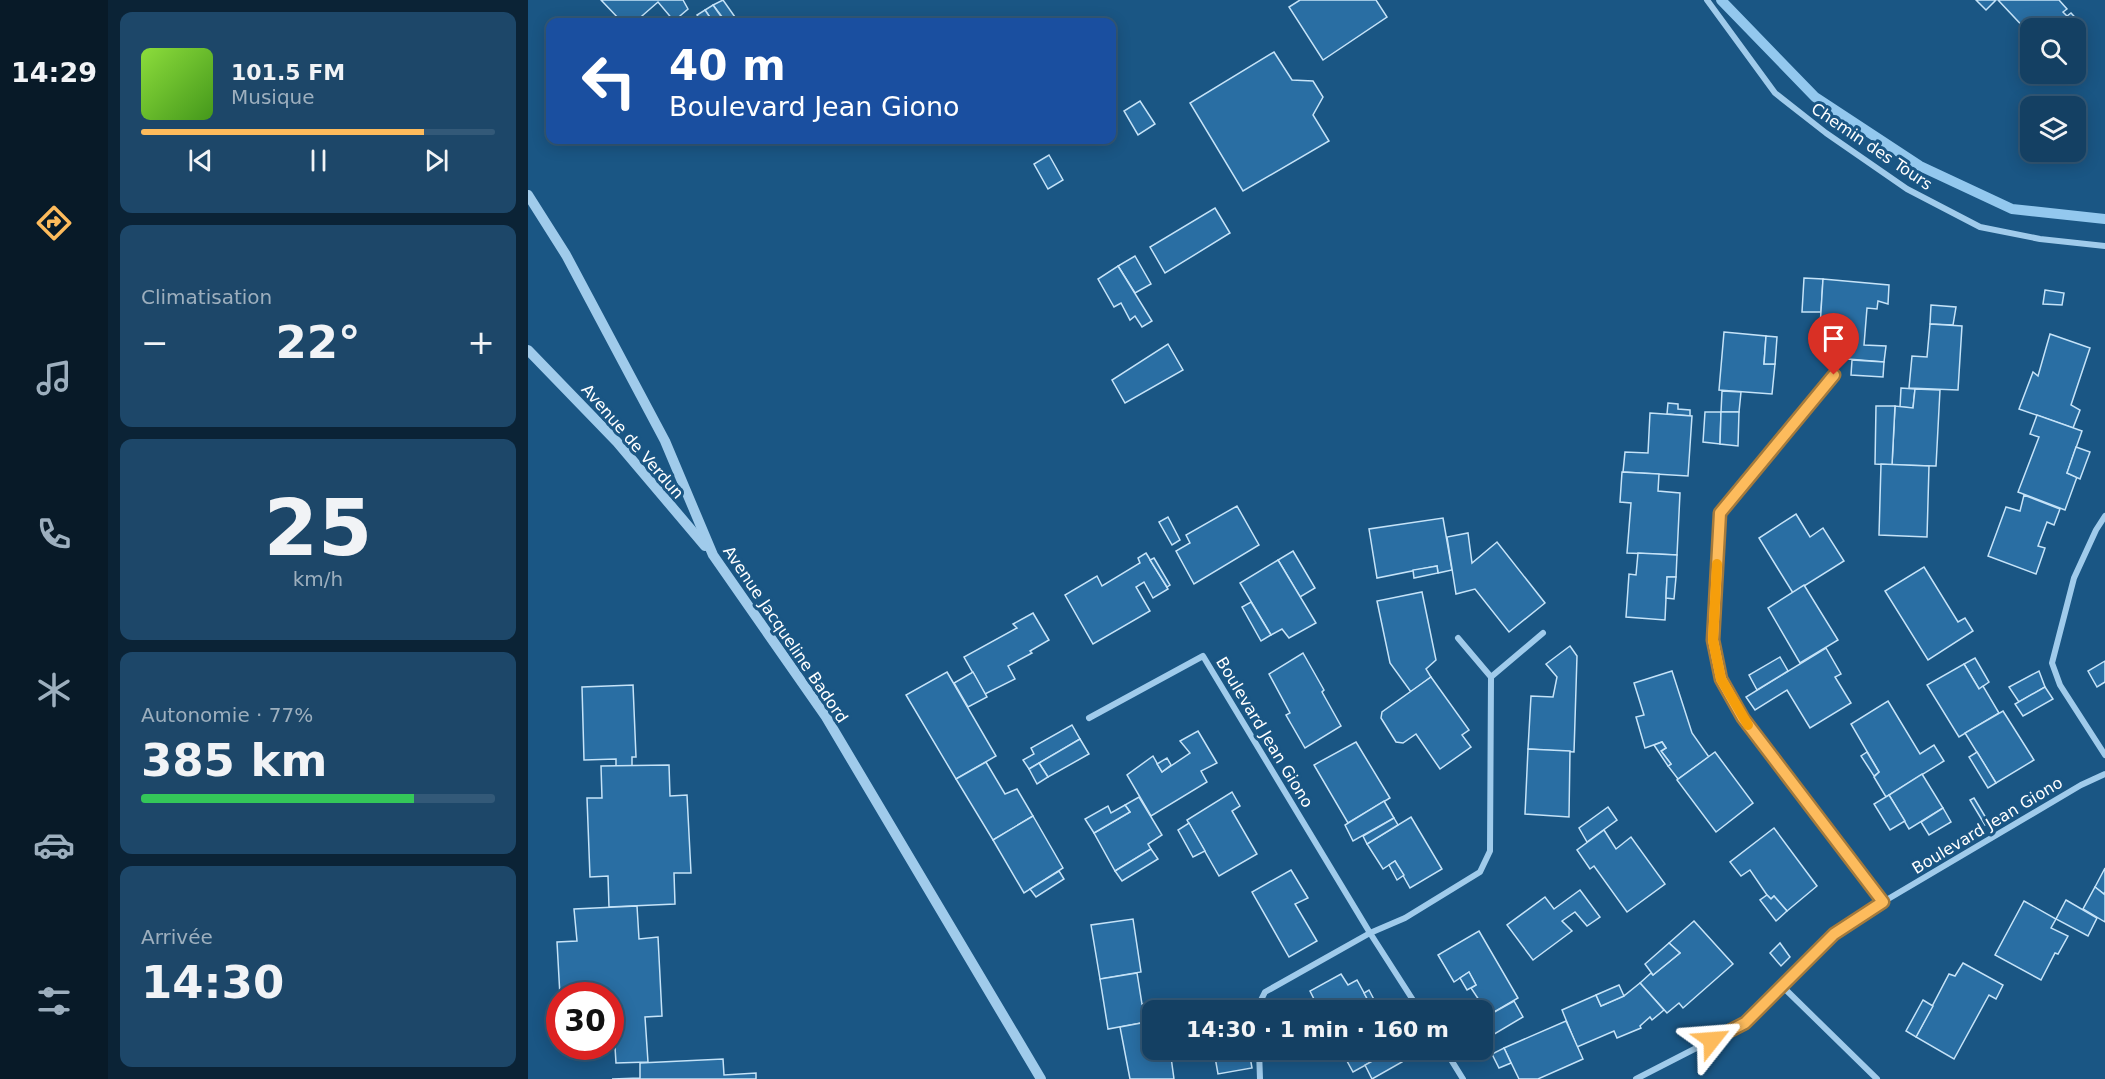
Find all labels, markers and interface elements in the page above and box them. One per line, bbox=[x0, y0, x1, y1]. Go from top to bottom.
map controls bbox=[2020, 18, 2086, 162]
button: search bbox=[2020, 18, 2086, 84]
text: 40 m bbox=[669, 41, 786, 90]
icon: left bbox=[570, 42, 648, 120]
text: 14:29 bbox=[11, 57, 97, 88]
text: 101.5 FM bbox=[231, 60, 345, 85]
text: Musique bbox=[231, 85, 315, 109]
text: Boulevard Jean Giono bbox=[669, 91, 960, 122]
button: layers bbox=[2020, 96, 2086, 162]
street label: Chemin des Tours bbox=[1808, 99, 1936, 194]
icon: previous bbox=[184, 144, 217, 177]
icon: pause bbox=[302, 144, 335, 177]
icon: next bbox=[420, 144, 453, 177]
icon: directions bbox=[33, 202, 75, 244]
text: Climatisation bbox=[141, 285, 272, 309]
pin bbox=[1808, 313, 1859, 375]
text: 22° bbox=[275, 316, 361, 369]
icon: arrive bbox=[1817, 322, 1850, 355]
text: − bbox=[141, 323, 169, 362]
text: + bbox=[467, 323, 495, 362]
icon: music bbox=[33, 357, 75, 399]
street label: Avenue de Verdun bbox=[578, 380, 688, 503]
text: 25 bbox=[264, 483, 372, 573]
icon: phone bbox=[33, 513, 75, 555]
street label: Avenue Jacqueline Badord bbox=[719, 542, 852, 726]
text: km/h bbox=[293, 567, 343, 591]
street label: Boulevard Jean Giono bbox=[1212, 654, 1317, 811]
icon: climate bbox=[33, 669, 75, 711]
text: Autonomie · 77% bbox=[141, 703, 313, 727]
text: 385 km bbox=[141, 734, 327, 787]
street label: Boulevard Jean Giono bbox=[1909, 773, 2066, 878]
icon: car bbox=[33, 824, 75, 866]
text: Arrivée bbox=[141, 925, 213, 949]
text: 14:30 bbox=[141, 956, 284, 1009]
icon: filters bbox=[33, 980, 75, 1022]
speed limit sign: 30 bbox=[546, 982, 624, 1060]
position arrow bbox=[1680, 1008, 1744, 1072]
text: 14:30 · 1 min · 160 m bbox=[1186, 1017, 1449, 1042]

